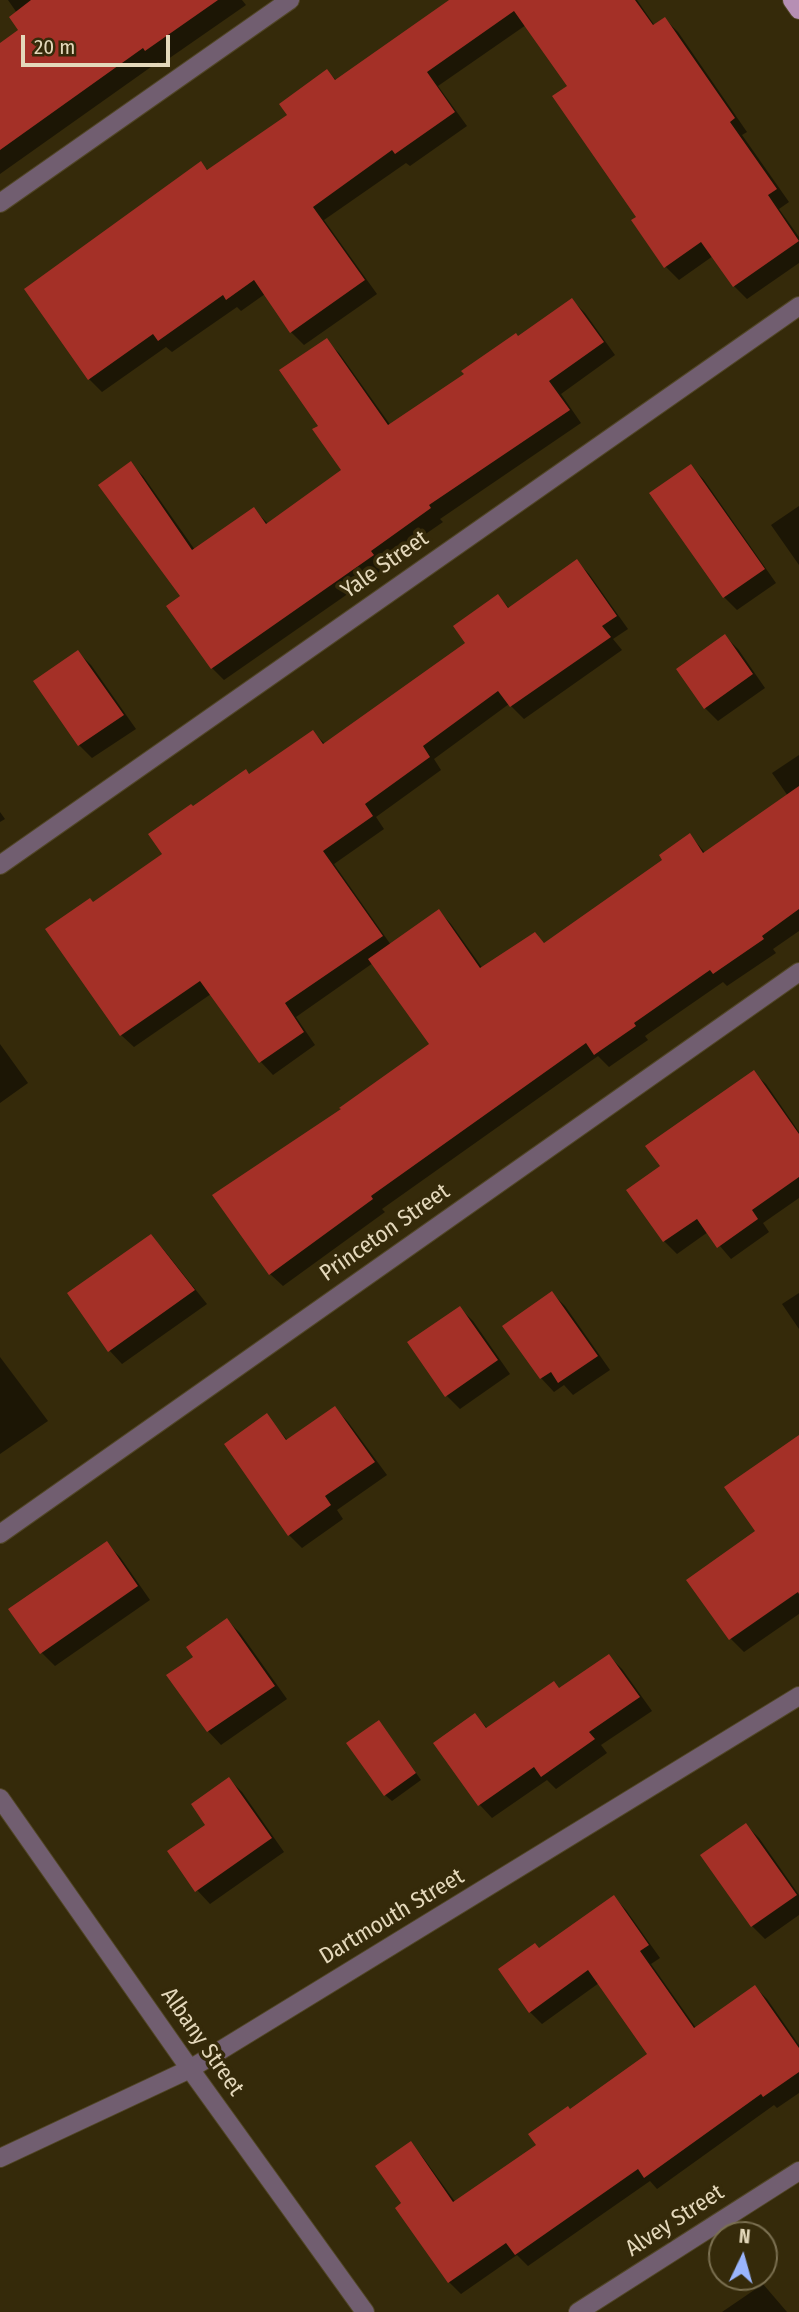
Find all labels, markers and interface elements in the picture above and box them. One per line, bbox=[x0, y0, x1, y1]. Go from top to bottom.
scale bar bbox=[24, 21, 173, 65]
text: 20 m bbox=[34, 34, 75, 60]
street label: Yale Street bbox=[336, 525, 434, 605]
street label: Princeton Street bbox=[315, 1178, 455, 1288]
street label: Dartmouth Street bbox=[315, 1863, 469, 1971]
street label: Albany Street bbox=[155, 1983, 249, 2101]
street label: Alvey Street bbox=[621, 2179, 729, 2263]
north arrow bbox=[708, 2221, 778, 2291]
text: N bbox=[738, 2225, 751, 2249]

